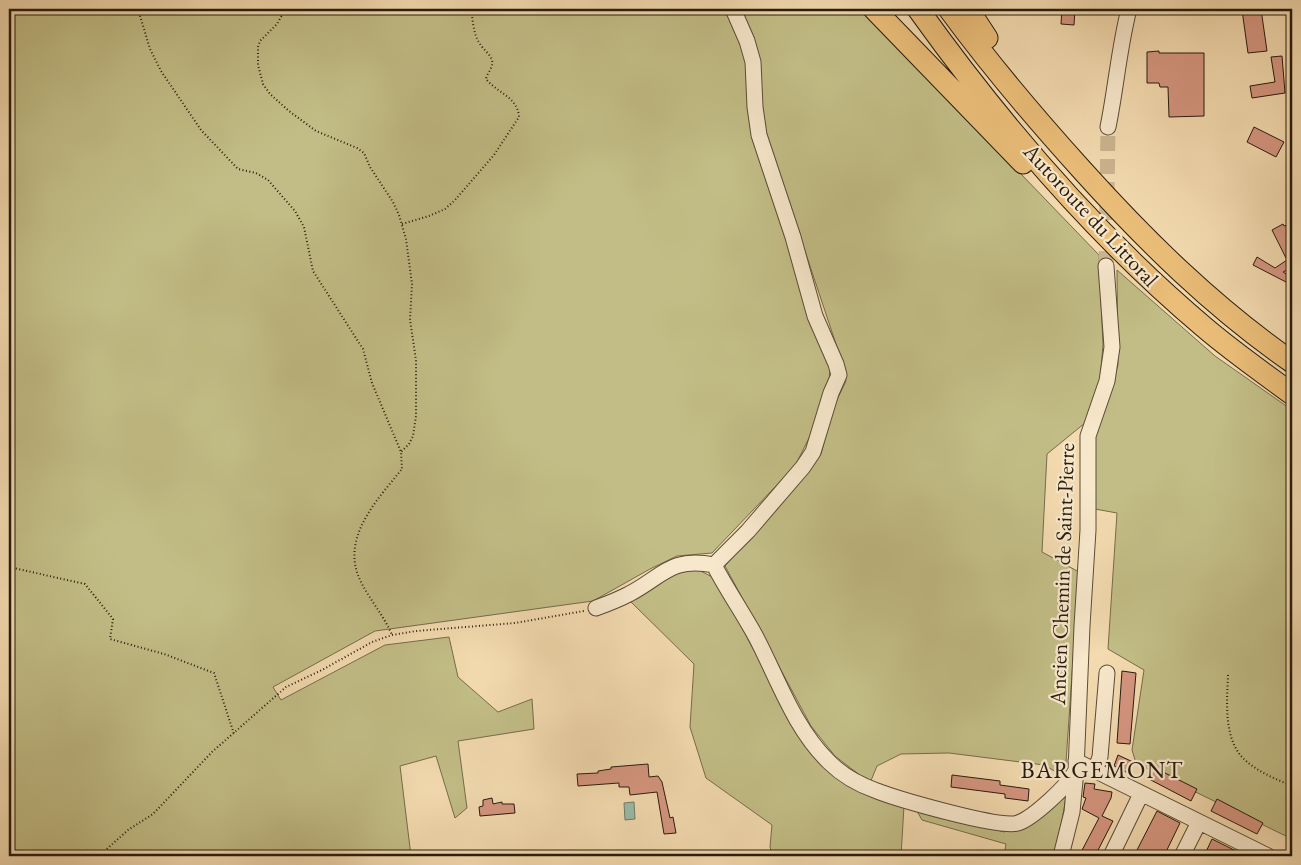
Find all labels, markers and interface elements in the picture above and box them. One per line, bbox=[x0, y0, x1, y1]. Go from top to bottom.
street label: Autoroute du Littoral bbox=[1016, 136, 1165, 293]
street label: Ancien Chemin de Saint-Pierre bbox=[1043, 442, 1081, 707]
district label: BARGEMONT bbox=[1021, 754, 1183, 785]

